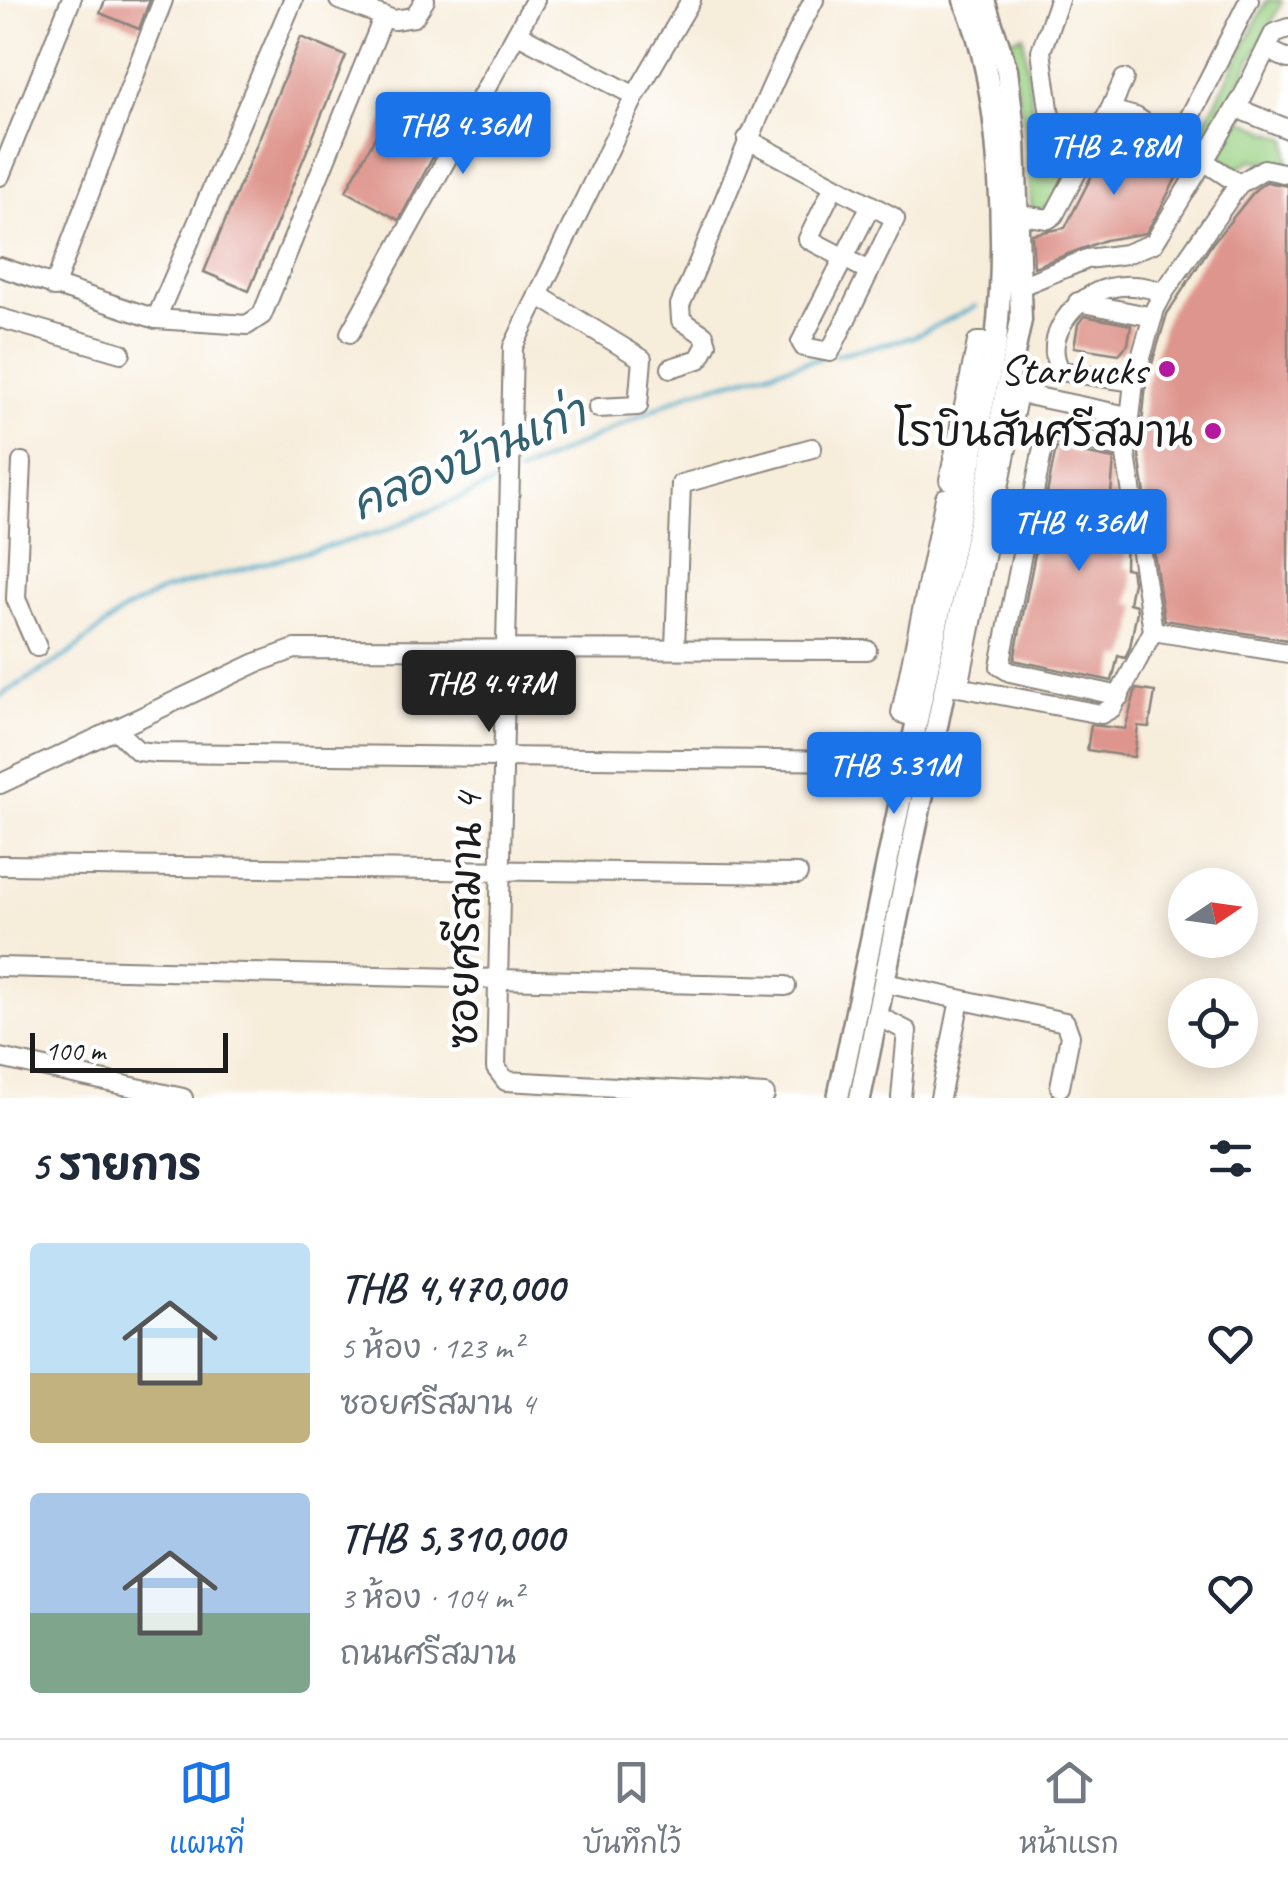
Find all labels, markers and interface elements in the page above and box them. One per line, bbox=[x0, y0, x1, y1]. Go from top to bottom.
pin: THB 4.36M bbox=[349, 92, 577, 177]
text: THB 4.36M bbox=[398, 104, 528, 145]
pin: THB 2.98M bbox=[1000, 113, 1228, 198]
text: THB 2.98M bbox=[1049, 125, 1179, 166]
place label: Starbucks bbox=[1000, 344, 1151, 397]
marker: Starbucks bbox=[1156, 358, 1178, 380]
water label: คลองบ้านเก่า bbox=[343, 382, 597, 533]
place label: โรบินสันศรีสมาน bbox=[894, 404, 1193, 459]
marker: โรบินสันศรีสมาน bbox=[1202, 420, 1224, 442]
pin: THB 4.36M bbox=[965, 489, 1193, 574]
text: THB 4.36M bbox=[1014, 501, 1144, 542]
pin: THB 4.47M bbox=[375, 650, 603, 735]
text: THB 4.47M bbox=[424, 662, 554, 703]
pin: THB 5.31M bbox=[780, 732, 1008, 817]
text: THB 5.31M bbox=[829, 744, 959, 785]
street label: ซอยศรีสมาน 4 bbox=[437, 789, 494, 1049]
north arrow bbox=[1168, 868, 1258, 958]
map controls bbox=[1168, 868, 1258, 1068]
button: locate bbox=[1168, 978, 1258, 1068]
scale bar bbox=[30, 1028, 228, 1072]
text: 100 m bbox=[45, 1033, 105, 1068]
icon: filters bbox=[1203, 1131, 1258, 1186]
text: 5 รายการ bbox=[30, 1139, 202, 1192]
text: THB 4,470,000 bbox=[340, 1261, 564, 1314]
icon: home bbox=[110, 1283, 230, 1403]
icon: heart bbox=[1203, 1316, 1258, 1371]
text: 5 ห้อง · 123 m² bbox=[340, 1327, 522, 1368]
text: ซอยศรีสมาน 4 bbox=[340, 1383, 535, 1424]
text: THB 5,310,000 bbox=[340, 1511, 564, 1564]
icon: home bbox=[110, 1533, 230, 1653]
icon: heart bbox=[1203, 1566, 1258, 1621]
text: 3 ห้อง · 104 m² bbox=[340, 1577, 522, 1618]
text: ถนนศรีสมาน bbox=[340, 1633, 516, 1674]
tab: แผนที่ bbox=[169, 1755, 245, 1864]
tab: บันทึกไว้ bbox=[583, 1755, 681, 1864]
tab: หน้าแรก bbox=[1019, 1755, 1119, 1864]

